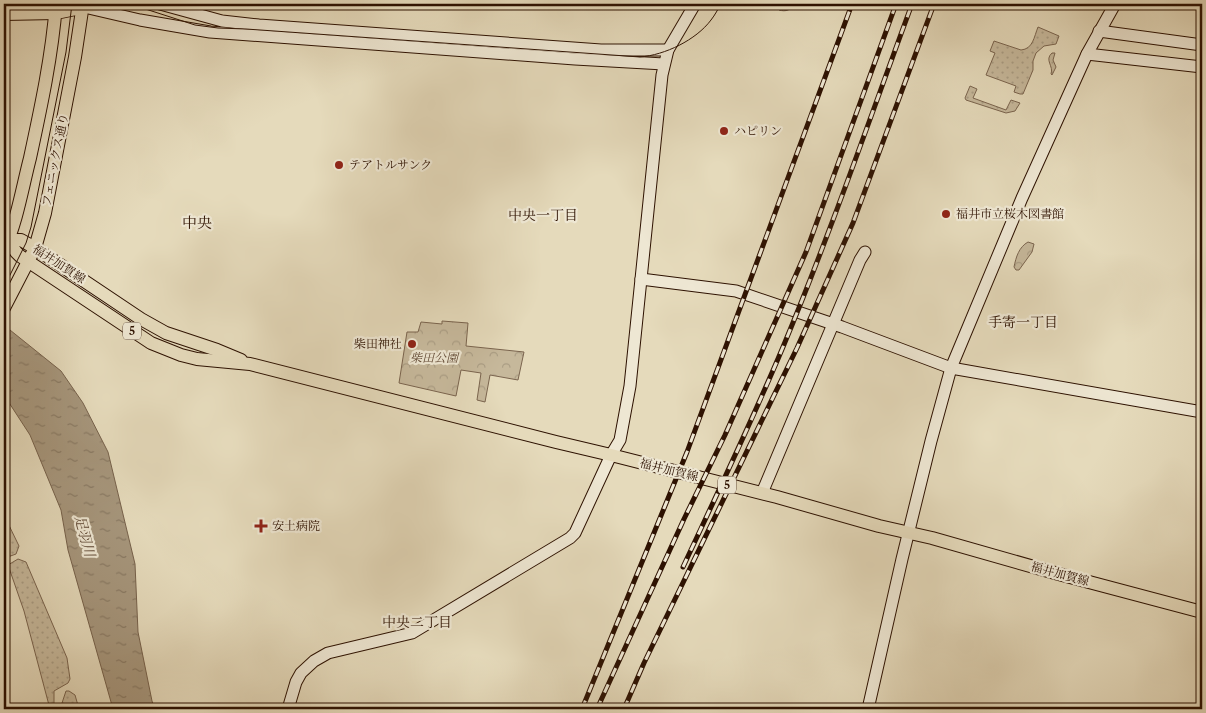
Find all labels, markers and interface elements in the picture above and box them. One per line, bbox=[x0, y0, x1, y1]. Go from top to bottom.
street label: フェニックス通り bbox=[38, 112, 71, 208]
place label: ハピリン bbox=[734, 123, 782, 138]
marker: ハピリン bbox=[718, 125, 730, 137]
place label: テアトルサンク bbox=[349, 157, 432, 172]
marker: テアトルサンク bbox=[333, 159, 345, 171]
district label: 中央一丁目 bbox=[508, 206, 578, 224]
place label: 福井市立桜木図書館 bbox=[956, 206, 1064, 221]
marker: 福井市立桜木図書館 bbox=[940, 208, 952, 220]
district label: 中央 bbox=[182, 213, 212, 232]
street label: 福井加賀線 bbox=[30, 241, 89, 286]
district label: 手寄一丁目 bbox=[988, 313, 1058, 331]
road number: 5 bbox=[123, 322, 141, 340]
place label: 柴田神社 bbox=[354, 336, 402, 351]
marker: 柴田神社 bbox=[406, 338, 418, 350]
park label: 柴田公園 bbox=[410, 350, 460, 365]
street label: 福井加賀線 bbox=[638, 455, 700, 484]
road number: 5 bbox=[718, 476, 736, 494]
water label: 足羽川 bbox=[71, 513, 100, 561]
place label: 安土病院 bbox=[272, 518, 320, 533]
marker: 安土病院 bbox=[254, 519, 268, 533]
street label: 福井加賀線 bbox=[1029, 559, 1091, 589]
district label: 中央二丁目 bbox=[382, 613, 452, 631]

